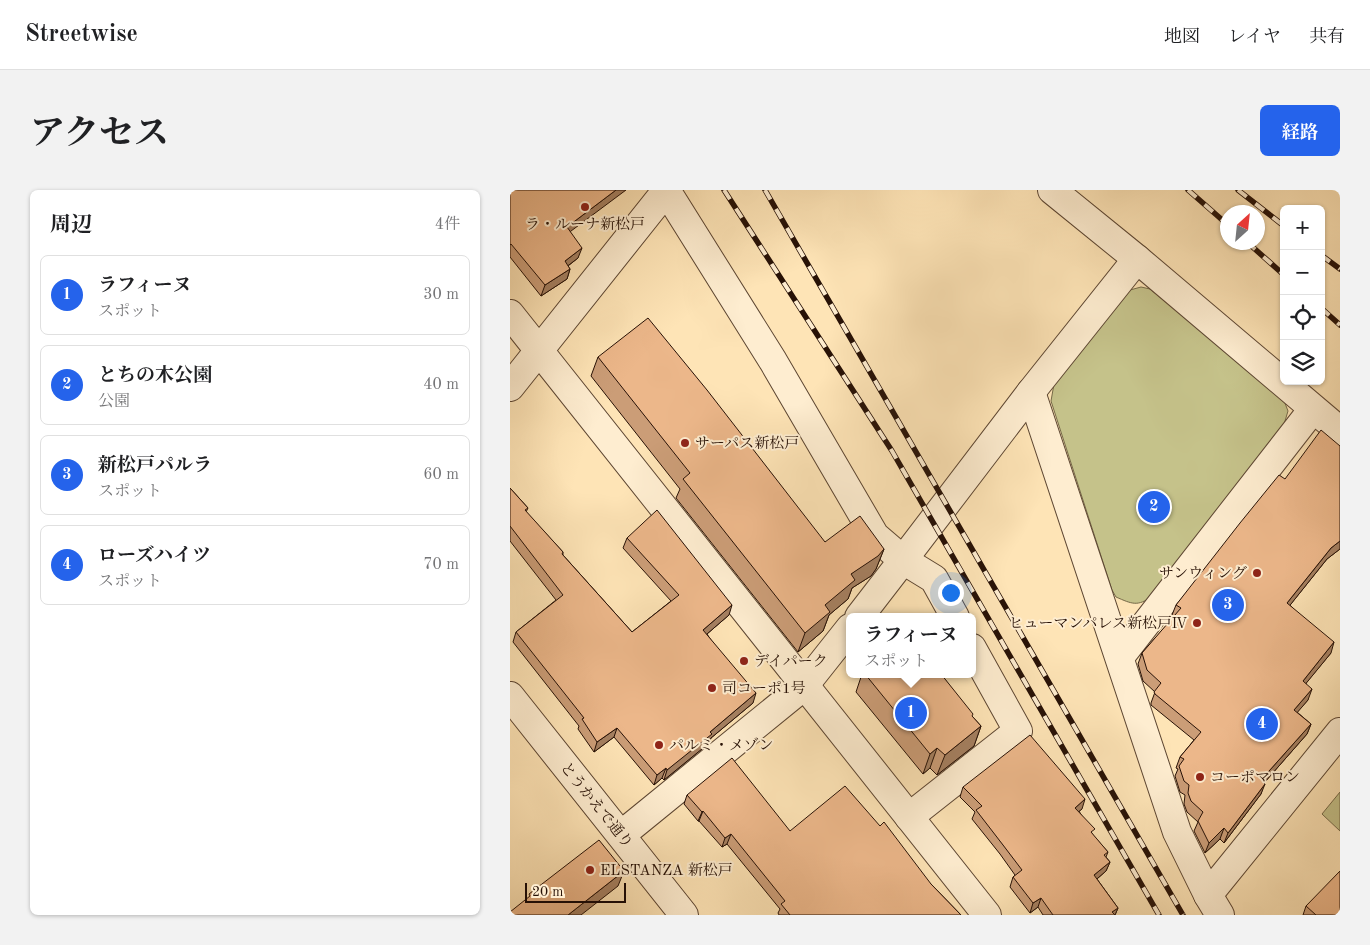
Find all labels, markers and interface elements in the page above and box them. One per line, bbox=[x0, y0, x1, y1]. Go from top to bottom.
text: Streetwise bbox=[25, 23, 138, 47]
text: 地図 bbox=[1164, 28, 1200, 46]
text: レイヤ bbox=[1228, 28, 1281, 46]
text: 共有 bbox=[1309, 28, 1345, 46]
button: 経路 bbox=[1260, 105, 1340, 156]
text: アクセス bbox=[30, 117, 169, 152]
marker: ラ・ルーナ新松戸 bbox=[579, 201, 591, 213]
north arrow bbox=[1220, 205, 1265, 250]
map controls bbox=[1280, 205, 1325, 385]
button: + bbox=[1280, 205, 1325, 250]
text: 周辺 bbox=[50, 215, 92, 236]
place label: ラ・ルーナ新松戸 bbox=[525, 216, 645, 233]
text: 4件 bbox=[435, 217, 460, 233]
button: − bbox=[1280, 250, 1325, 295]
text: ラフィーヌ bbox=[98, 277, 191, 296]
text: 1 bbox=[62, 287, 72, 303]
text: 30 m bbox=[423, 287, 459, 303]
button: locate bbox=[1280, 295, 1325, 340]
text: スポット bbox=[98, 304, 162, 320]
button: layers bbox=[1280, 340, 1325, 385]
text: とちの木公園 bbox=[98, 367, 212, 386]
text: 2 bbox=[62, 377, 72, 393]
text: 40 m bbox=[423, 377, 459, 393]
text: 公園 bbox=[98, 394, 130, 410]
place label: サーパス新松戸 bbox=[695, 435, 799, 452]
marker: サーパス新松戸 bbox=[679, 437, 691, 449]
text: 新松戸パルラ bbox=[98, 457, 212, 476]
text: 3 bbox=[62, 467, 72, 483]
text: 60 m bbox=[423, 467, 459, 483]
text: スポット bbox=[98, 484, 162, 500]
pin: 2 bbox=[1138, 488, 1170, 526]
text: ローズハイツ bbox=[98, 547, 211, 566]
text: 4 bbox=[62, 557, 72, 573]
text: 70 m bbox=[423, 557, 459, 573]
place label: サンウィング bbox=[1159, 565, 1247, 582]
marker: サンウィング bbox=[1251, 567, 1263, 579]
text: スポット bbox=[98, 574, 162, 590]
your location bbox=[938, 580, 964, 606]
pin: 3 bbox=[1212, 586, 1244, 624]
popup bbox=[846, 613, 976, 678]
place label: ヒューマンパレス新松戸Ⅳ bbox=[1008, 615, 1187, 632]
marker: ヒューマンパレス新松戸Ⅳ bbox=[1191, 617, 1203, 629]
text: ラフィーヌ bbox=[864, 627, 958, 646]
place label: デイパーク bbox=[754, 653, 828, 670]
text: スポット bbox=[864, 654, 928, 670]
marker: デイパーク bbox=[738, 655, 750, 667]
place label: 司コーポ1号 bbox=[722, 680, 806, 697]
marker: 司コーポ1号 bbox=[706, 682, 718, 694]
pin: 1 bbox=[895, 694, 927, 732]
pin: 4 bbox=[1246, 705, 1278, 743]
place label: パルミ・メゾン bbox=[669, 737, 774, 754]
marker: パルミ・メゾン bbox=[653, 739, 665, 751]
street label: とうかえで通り bbox=[557, 759, 636, 851]
place label: コーポマロン bbox=[1210, 770, 1300, 786]
marker: コーポマロン bbox=[1194, 771, 1206, 783]
place label: ELSTANZA 新松戸 bbox=[600, 862, 733, 879]
marker: ELSTANZA 新松戸 bbox=[584, 864, 596, 876]
scale bar bbox=[525, 880, 626, 903]
text: 20 m bbox=[532, 885, 563, 899]

